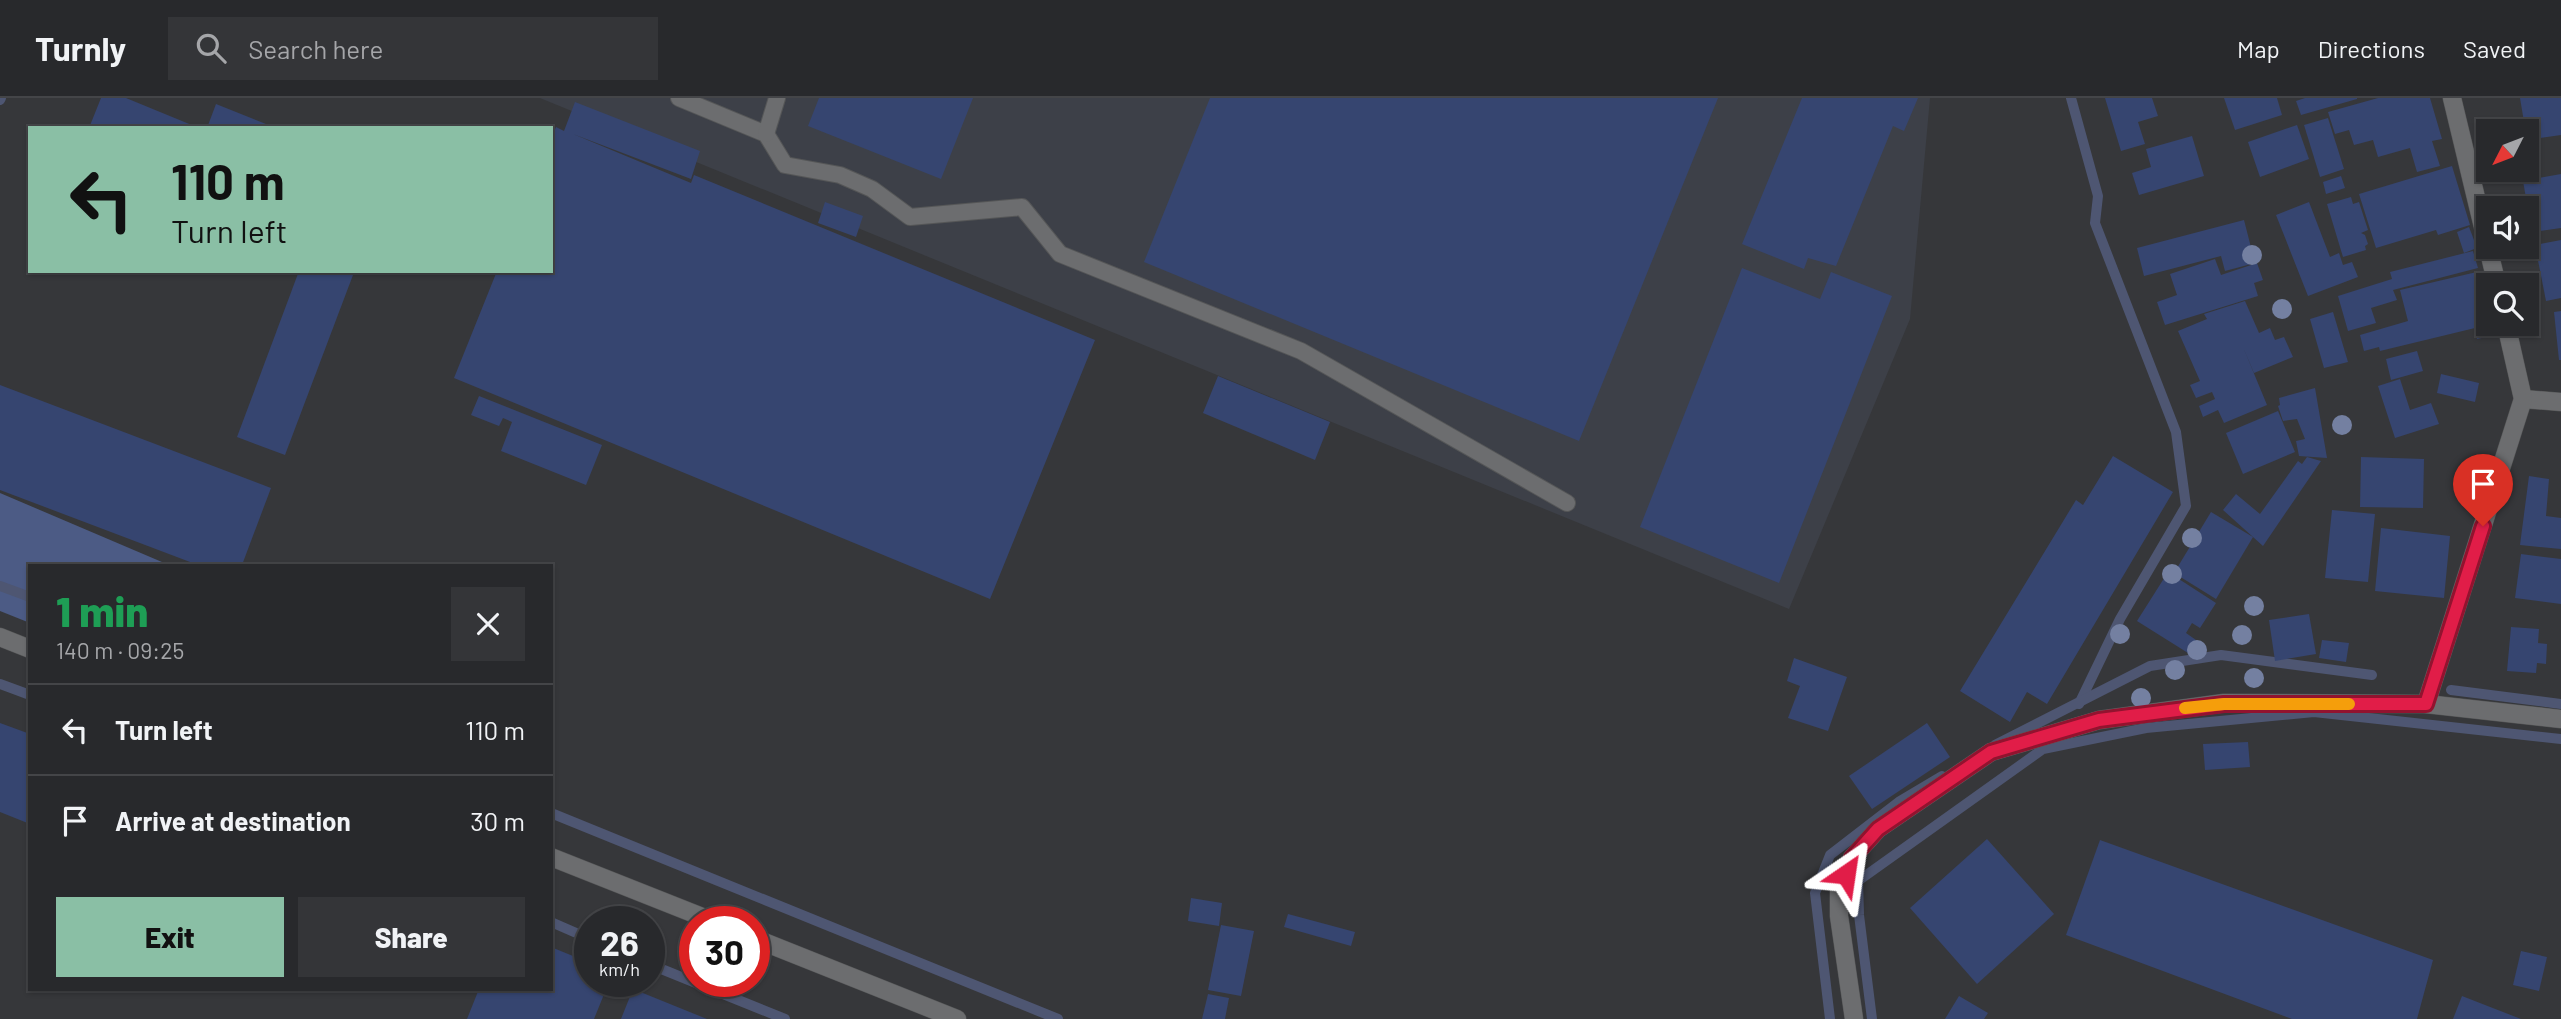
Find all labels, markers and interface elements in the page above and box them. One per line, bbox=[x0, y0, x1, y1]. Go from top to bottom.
search box bbox=[168, 17, 658, 80]
text: Turnly bbox=[35, 28, 126, 68]
icon: search bbox=[192, 29, 230, 67]
text: Search here bbox=[248, 33, 383, 64]
text: Map bbox=[2237, 34, 2280, 63]
text: Directions bbox=[2318, 34, 2425, 63]
text: Saved bbox=[2463, 34, 2526, 63]
north arrow bbox=[2476, 119, 2539, 182]
map controls bbox=[2476, 119, 2539, 336]
text: 110 m bbox=[171, 151, 285, 210]
icon: left bbox=[56, 154, 147, 245]
button: sound bbox=[2476, 196, 2539, 259]
text: Turn left bbox=[171, 211, 288, 249]
button: search bbox=[2476, 273, 2539, 336]
pin bbox=[2453, 454, 2513, 526]
icon: arrive bbox=[2464, 465, 2502, 503]
text: 1 min bbox=[56, 585, 148, 635]
button: close bbox=[451, 587, 525, 661]
text: 140 m · 09:25 bbox=[56, 636, 184, 664]
icon: left bbox=[56, 711, 94, 749]
text: Turn left bbox=[115, 714, 213, 745]
text: 110 m bbox=[465, 714, 525, 745]
icon: arrive bbox=[56, 802, 94, 840]
text: Arrive at destination bbox=[115, 805, 351, 836]
text: 30 m bbox=[470, 805, 525, 836]
position arrow bbox=[1809, 837, 1883, 911]
button: Exit bbox=[56, 897, 284, 977]
button: Share bbox=[298, 897, 525, 977]
speed limit sign: 30 bbox=[679, 906, 770, 997]
text: 26 bbox=[600, 921, 639, 963]
text: km/h bbox=[599, 958, 640, 980]

